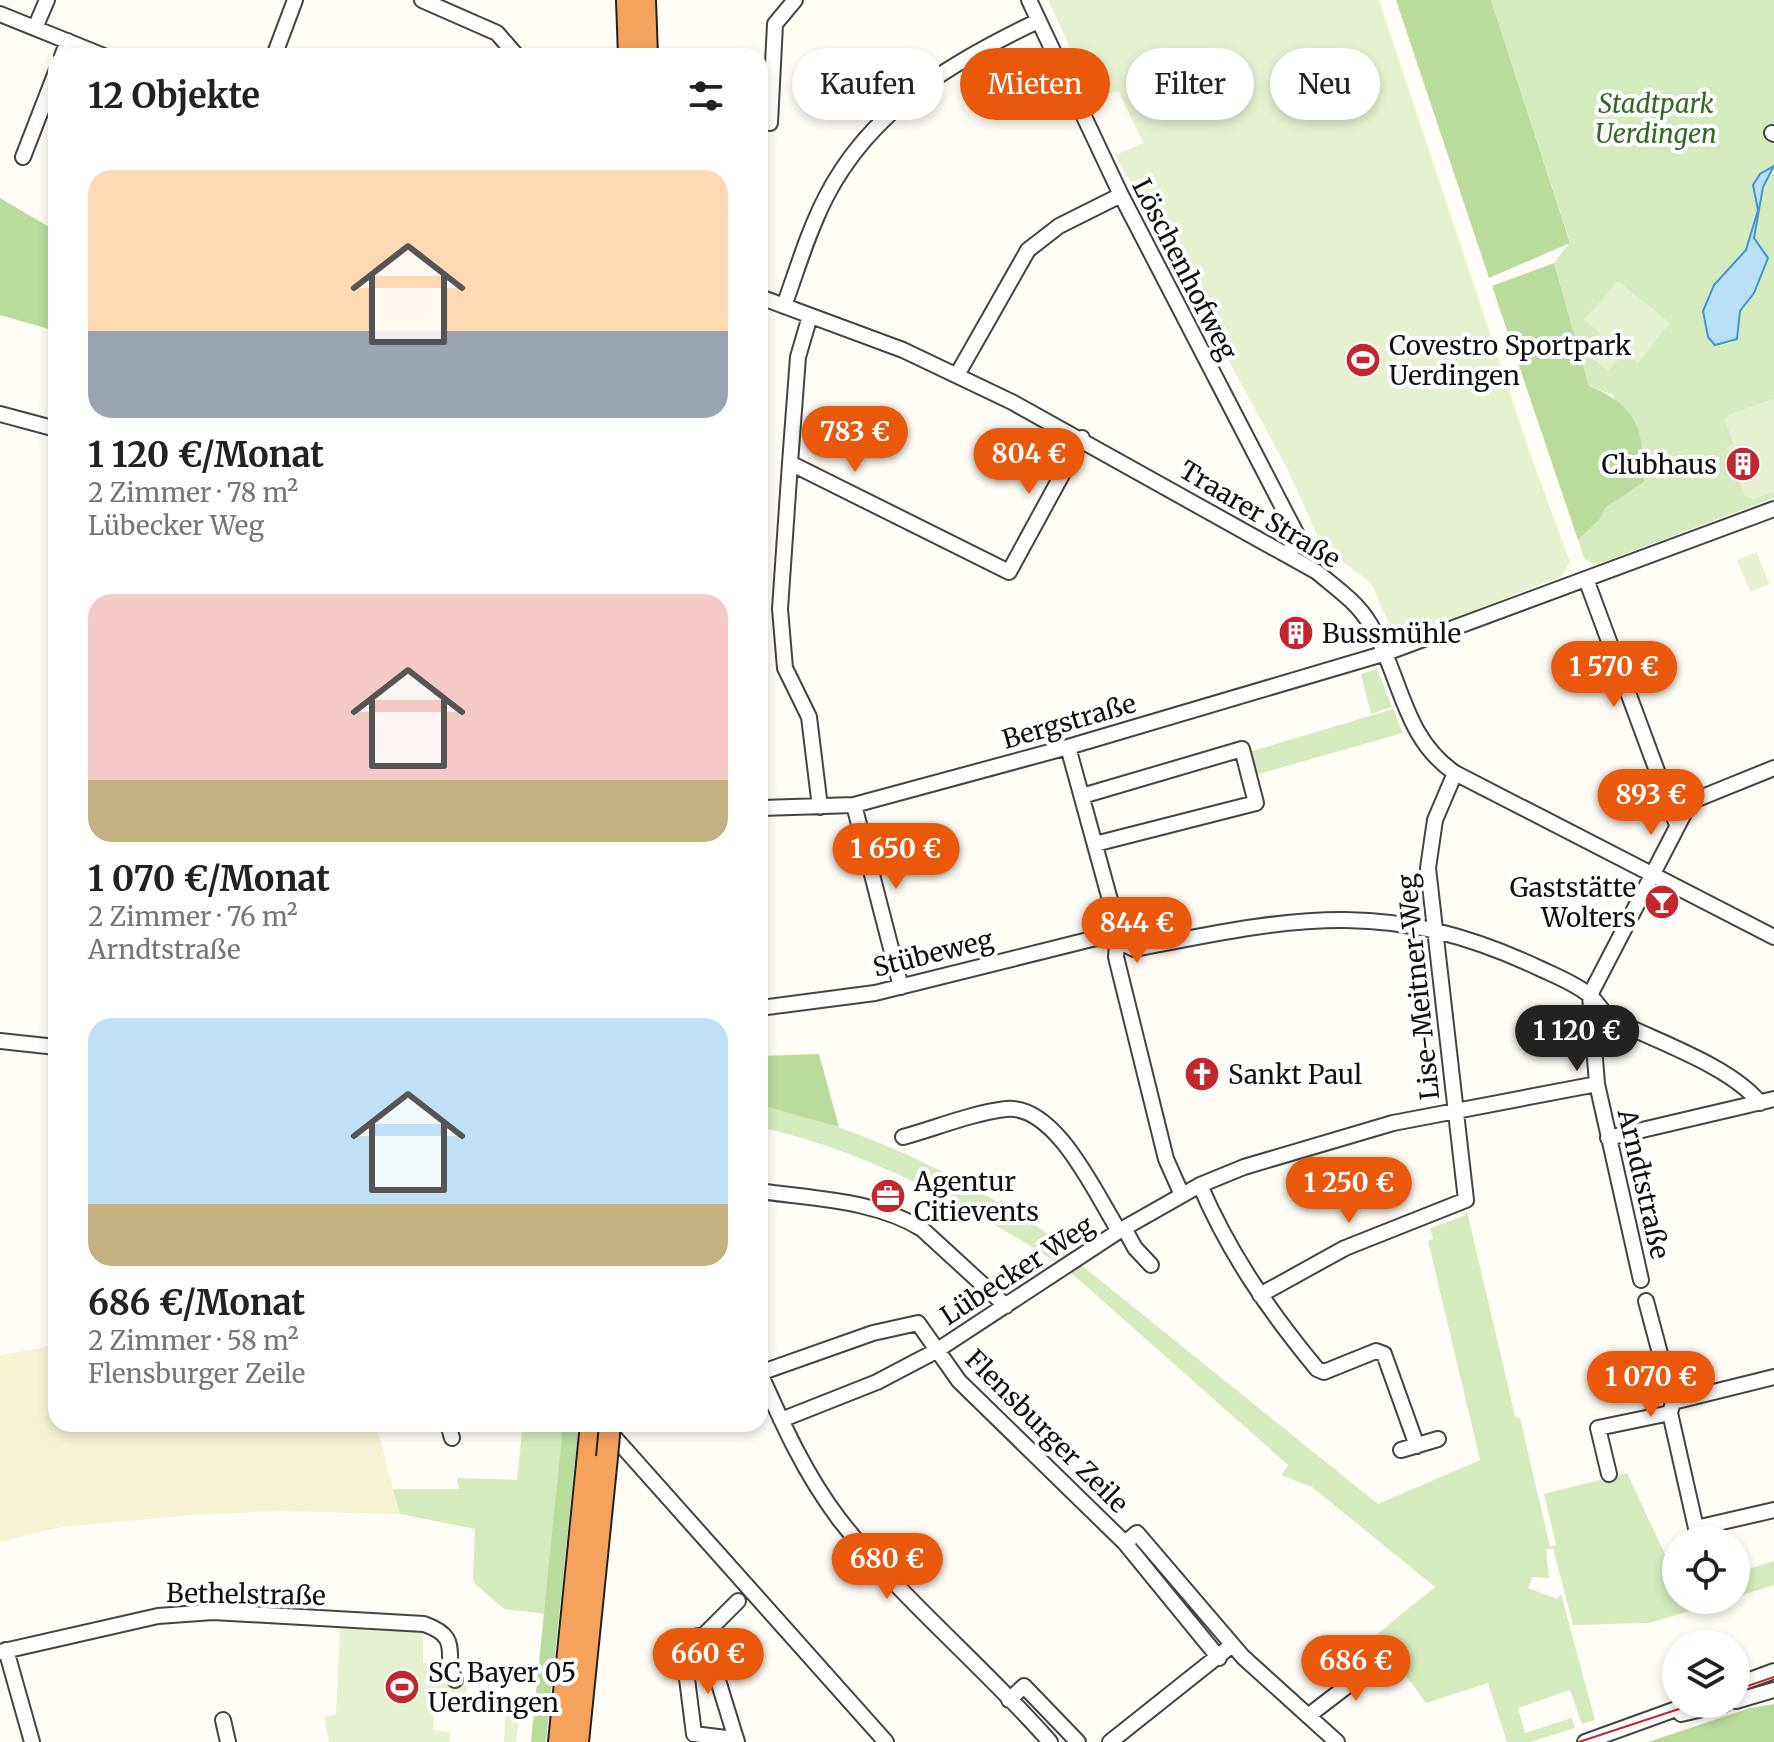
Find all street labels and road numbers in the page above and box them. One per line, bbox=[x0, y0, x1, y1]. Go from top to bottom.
street label: Löschenhofweg bbox=[1125, 173, 1245, 365]
street label: Traarer Straße bbox=[1174, 453, 1346, 575]
street label: Bergstraße bbox=[998, 686, 1140, 756]
street label: Lise-Meitner-Weg bbox=[1390, 872, 1446, 1102]
street label: Stübeweg bbox=[870, 922, 997, 984]
street label: Arndtstraße bbox=[1611, 1105, 1677, 1262]
street label: Lübecker Weg bbox=[934, 1208, 1100, 1332]
street label: Flensburger Zeile bbox=[958, 1342, 1136, 1520]
street label: Bethelstraße bbox=[166, 1576, 326, 1612]

